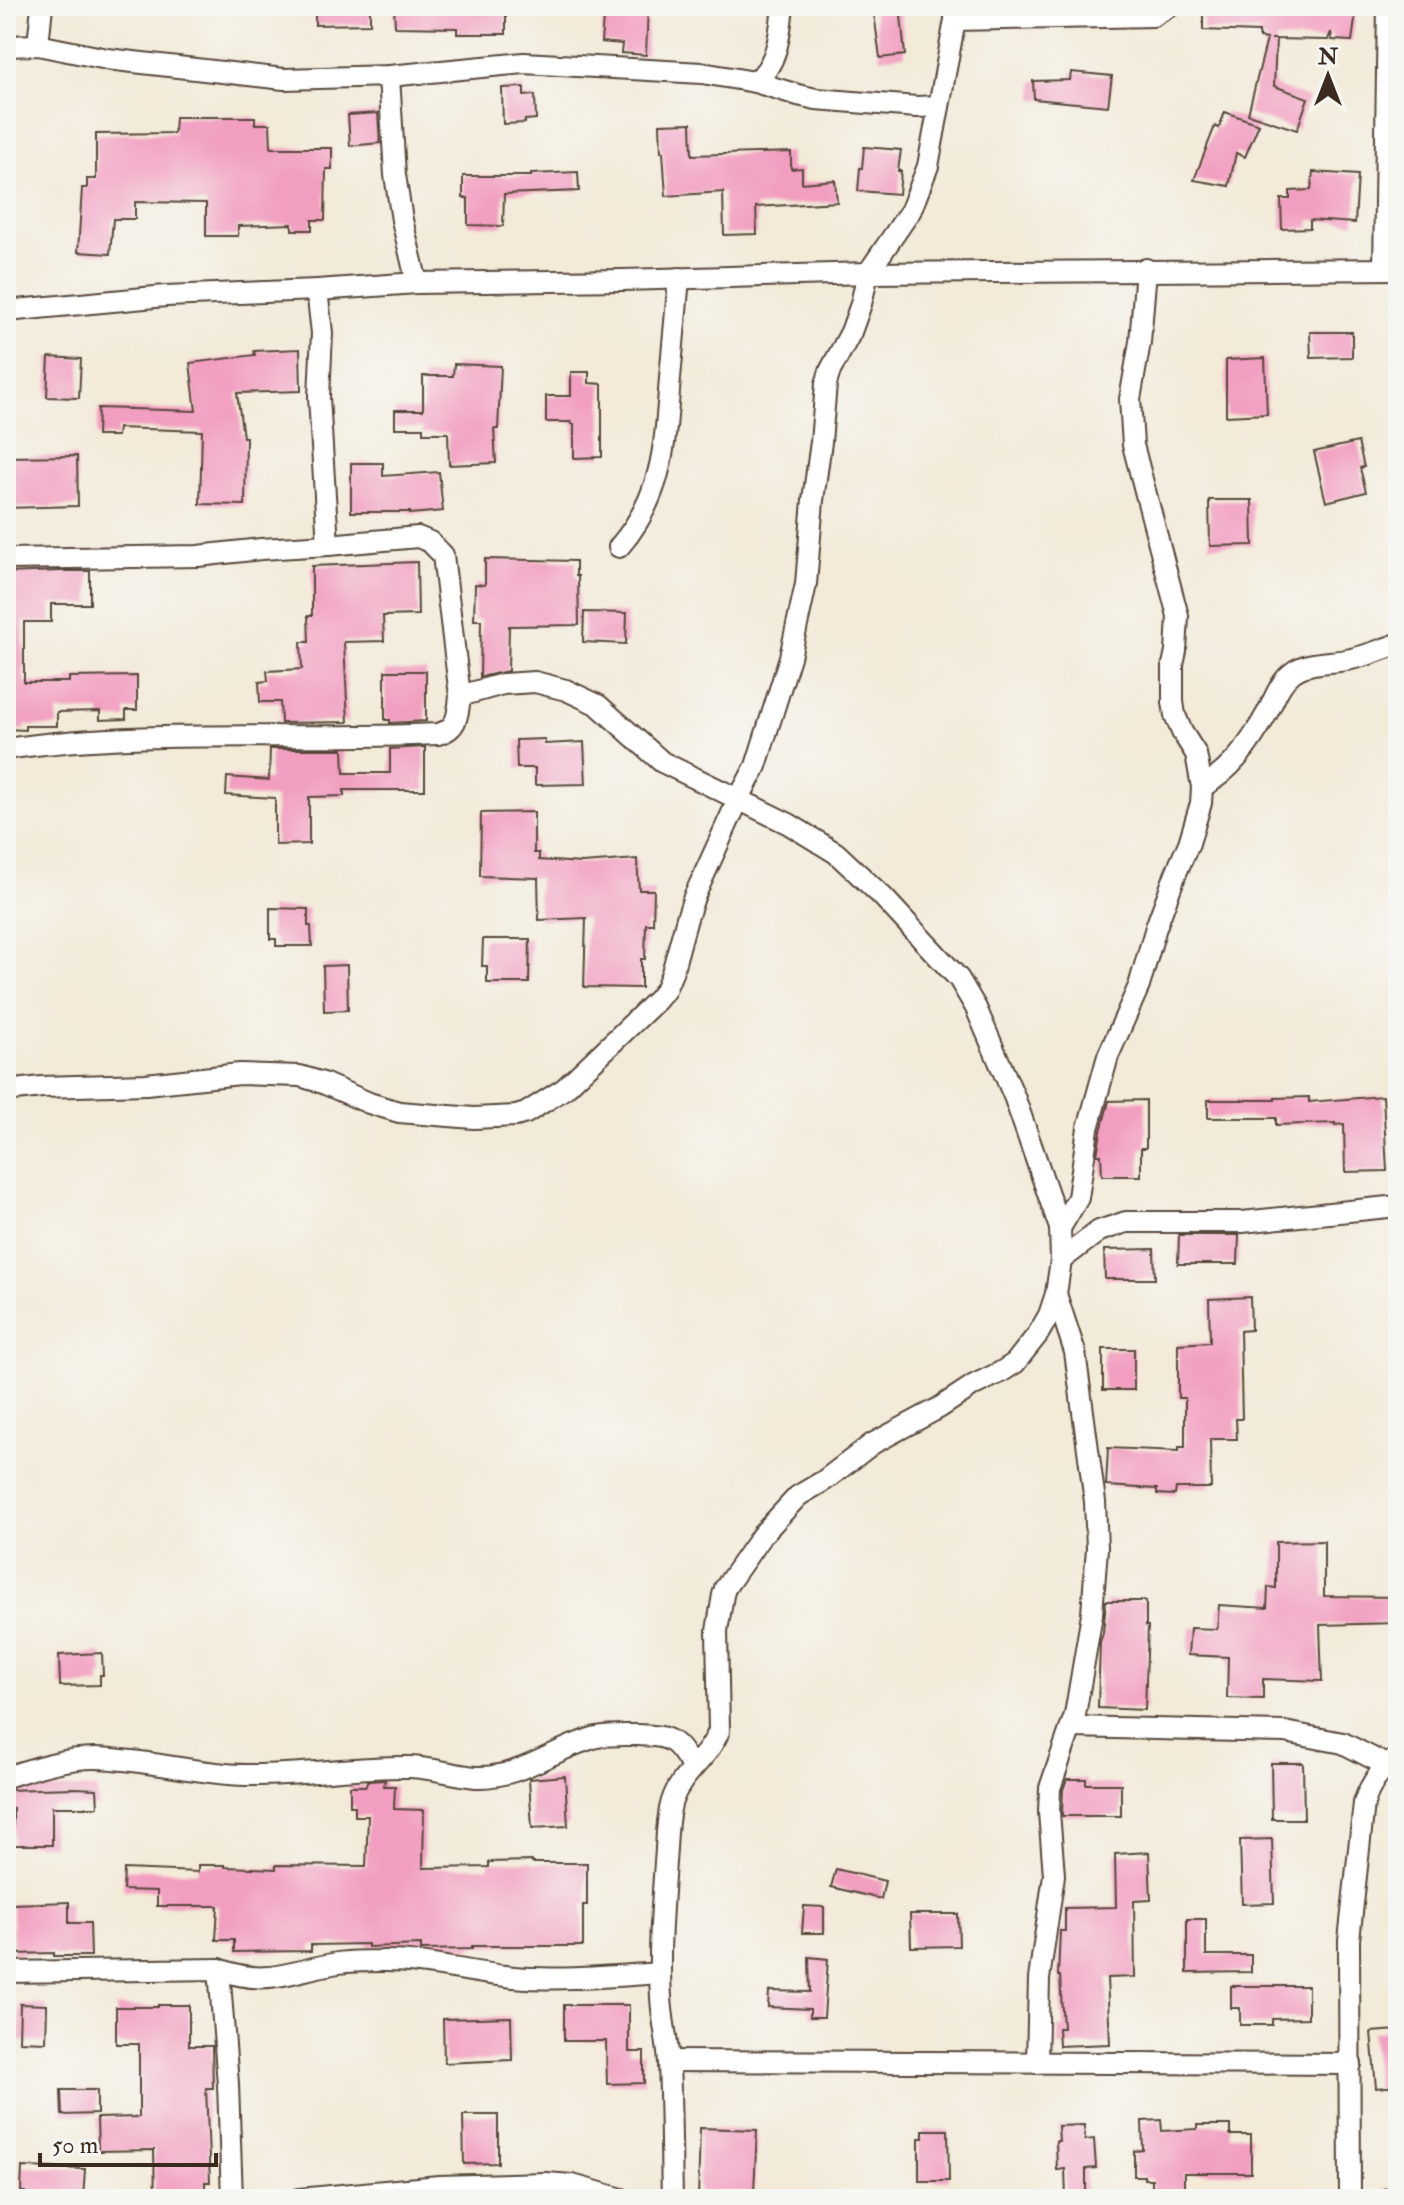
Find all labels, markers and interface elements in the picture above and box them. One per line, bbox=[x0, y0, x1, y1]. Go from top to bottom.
north arrow bbox=[1288, 36, 1368, 116]
text: N bbox=[1317, 43, 1338, 71]
scale bar bbox=[40, 2117, 216, 2167]
text: 50 m bbox=[52, 2130, 99, 2161]

